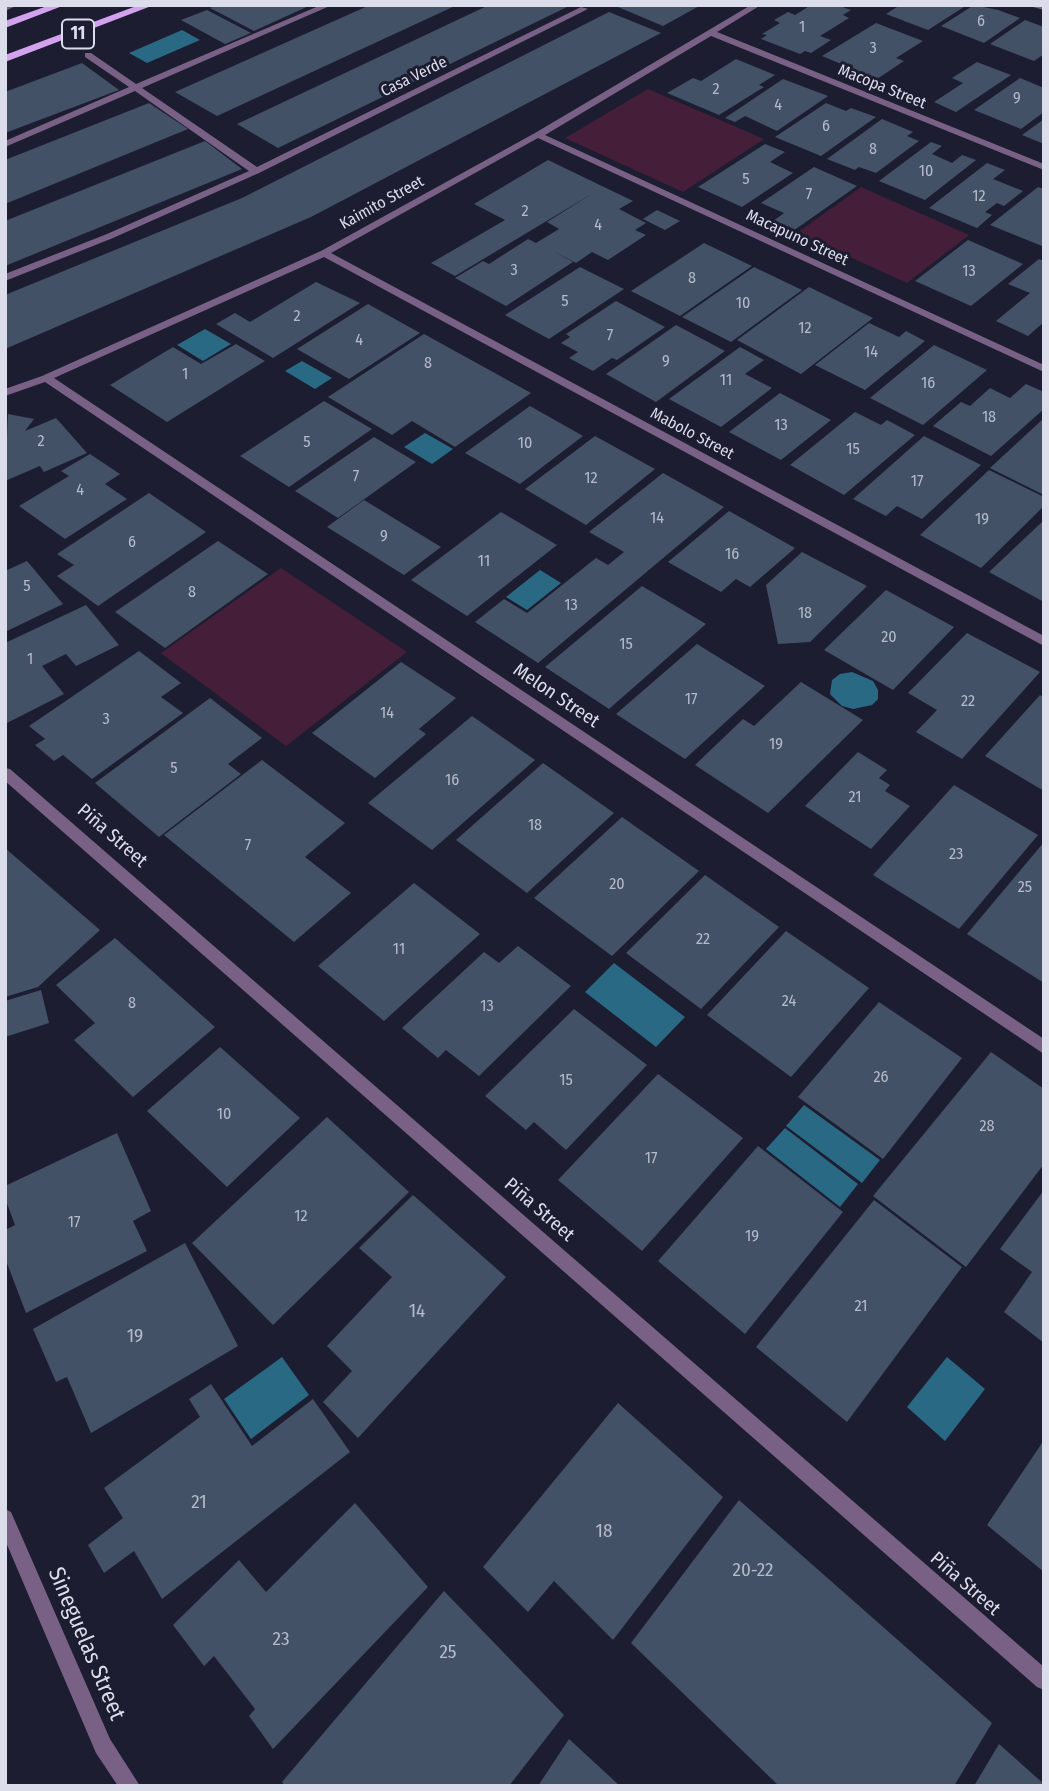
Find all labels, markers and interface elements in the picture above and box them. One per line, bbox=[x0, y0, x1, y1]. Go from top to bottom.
house number: 6 bbox=[977, 12, 985, 32]
house number: 1 bbox=[799, 18, 805, 38]
road number: 11 bbox=[62, 19, 94, 48]
house number: 3 bbox=[869, 39, 877, 59]
street label: Casa Verde bbox=[378, 53, 450, 101]
street label: Macopa Street bbox=[835, 61, 929, 113]
house number: 2 bbox=[712, 80, 720, 100]
house number: 9 bbox=[1013, 89, 1021, 109]
house number: 4 bbox=[774, 96, 782, 116]
house number: 6 bbox=[822, 117, 830, 137]
house number: 8 bbox=[869, 140, 877, 160]
house number: 10 bbox=[919, 162, 933, 182]
house number: 5 bbox=[742, 170, 750, 190]
street label: Kaimito Street bbox=[337, 172, 427, 234]
house number: 7 bbox=[806, 185, 812, 205]
house number: 12 bbox=[972, 187, 986, 207]
house number: 2 bbox=[521, 202, 529, 222]
street label: Macapuno Street bbox=[743, 206, 851, 270]
house number: 4 bbox=[594, 216, 602, 236]
house number: 3 bbox=[510, 261, 518, 281]
house number: 13 bbox=[962, 262, 976, 282]
house number: 8 bbox=[688, 269, 696, 289]
house number: 5 bbox=[561, 292, 569, 312]
house number: 10 bbox=[736, 294, 750, 314]
house number: 2 bbox=[293, 307, 301, 327]
house number: 12 bbox=[798, 319, 812, 339]
house number: 7 bbox=[607, 326, 613, 346]
house number: 4 bbox=[355, 331, 363, 351]
house number: 14 bbox=[864, 343, 878, 363]
house number: 9 bbox=[662, 352, 670, 372]
house number: 8 bbox=[424, 354, 432, 374]
house number: 1 bbox=[182, 365, 188, 385]
house number: 11 bbox=[720, 371, 732, 391]
house number: 16 bbox=[921, 374, 935, 394]
street label: Mabolo Street bbox=[647, 404, 737, 464]
house number: 18 bbox=[982, 408, 996, 428]
house number: 13 bbox=[774, 416, 788, 436]
house number: 2 bbox=[37, 432, 45, 452]
house number: 5 bbox=[303, 433, 311, 453]
house number: 10 bbox=[518, 434, 532, 454]
house number: 15 bbox=[846, 440, 860, 460]
house number: 7 bbox=[353, 467, 359, 487]
house number: 12 bbox=[584, 469, 598, 489]
house number: 17 bbox=[911, 472, 923, 492]
house number: 4 bbox=[76, 481, 84, 501]
house number: 14 bbox=[650, 509, 664, 529]
house number: 19 bbox=[975, 510, 989, 530]
house number: 9 bbox=[380, 527, 388, 547]
house number: 6 bbox=[128, 533, 136, 553]
house number: 16 bbox=[725, 545, 739, 565]
house number: 11 bbox=[478, 552, 490, 572]
house number: 5 bbox=[23, 577, 31, 597]
house number: 8 bbox=[188, 583, 196, 603]
house number: 13 bbox=[564, 596, 578, 616]
house number: 18 bbox=[798, 604, 812, 624]
house number: 20 bbox=[881, 628, 897, 648]
house number: 15 bbox=[619, 635, 633, 655]
house number: 1 bbox=[27, 650, 33, 670]
street label: Melon Street bbox=[509, 659, 603, 733]
house number: 17 bbox=[685, 690, 697, 710]
house number: 22 bbox=[961, 692, 975, 712]
house number: 14 bbox=[380, 704, 394, 724]
house number: 3 bbox=[102, 710, 110, 730]
house number: 19 bbox=[769, 735, 783, 755]
house number: 5 bbox=[170, 759, 178, 779]
house number: 16 bbox=[445, 771, 459, 791]
house number: 21 bbox=[849, 788, 861, 808]
street label: Piña Street bbox=[72, 799, 152, 873]
house number: 18 bbox=[528, 816, 542, 836]
house number: 7 bbox=[245, 836, 251, 856]
house number: 23 bbox=[949, 845, 963, 865]
house number: 20 bbox=[609, 875, 625, 895]
house number: 25 bbox=[1018, 878, 1032, 898]
house number: 22 bbox=[696, 930, 710, 950]
house number: 11 bbox=[393, 940, 405, 960]
house number: 24 bbox=[782, 992, 796, 1012]
house number: 8 bbox=[128, 994, 136, 1014]
house number: 13 bbox=[480, 997, 494, 1017]
house number: 26 bbox=[874, 1068, 888, 1088]
house number: 15 bbox=[559, 1071, 573, 1091]
house number: 10 bbox=[217, 1105, 231, 1125]
house number: 28 bbox=[979, 1117, 995, 1137]
house number: 17 bbox=[645, 1149, 657, 1169]
street label: Piña Street bbox=[499, 1173, 579, 1247]
house number: 12 bbox=[294, 1207, 308, 1227]
house number: 17 bbox=[68, 1213, 80, 1233]
house number: 19 bbox=[745, 1227, 759, 1247]
house number: 21 bbox=[855, 1297, 867, 1317]
house number: 14 bbox=[409, 1301, 425, 1323]
house number: 19 bbox=[127, 1326, 143, 1348]
house number: 21 bbox=[191, 1492, 207, 1514]
house number: 18 bbox=[596, 1521, 612, 1543]
street label: Piña Street bbox=[925, 1547, 1005, 1621]
house number: 20-22 bbox=[733, 1560, 773, 1582]
street label: Sineguelas Street bbox=[41, 1563, 131, 1725]
house number: 23 bbox=[273, 1629, 289, 1651]
house number: 25 bbox=[439, 1642, 457, 1664]

